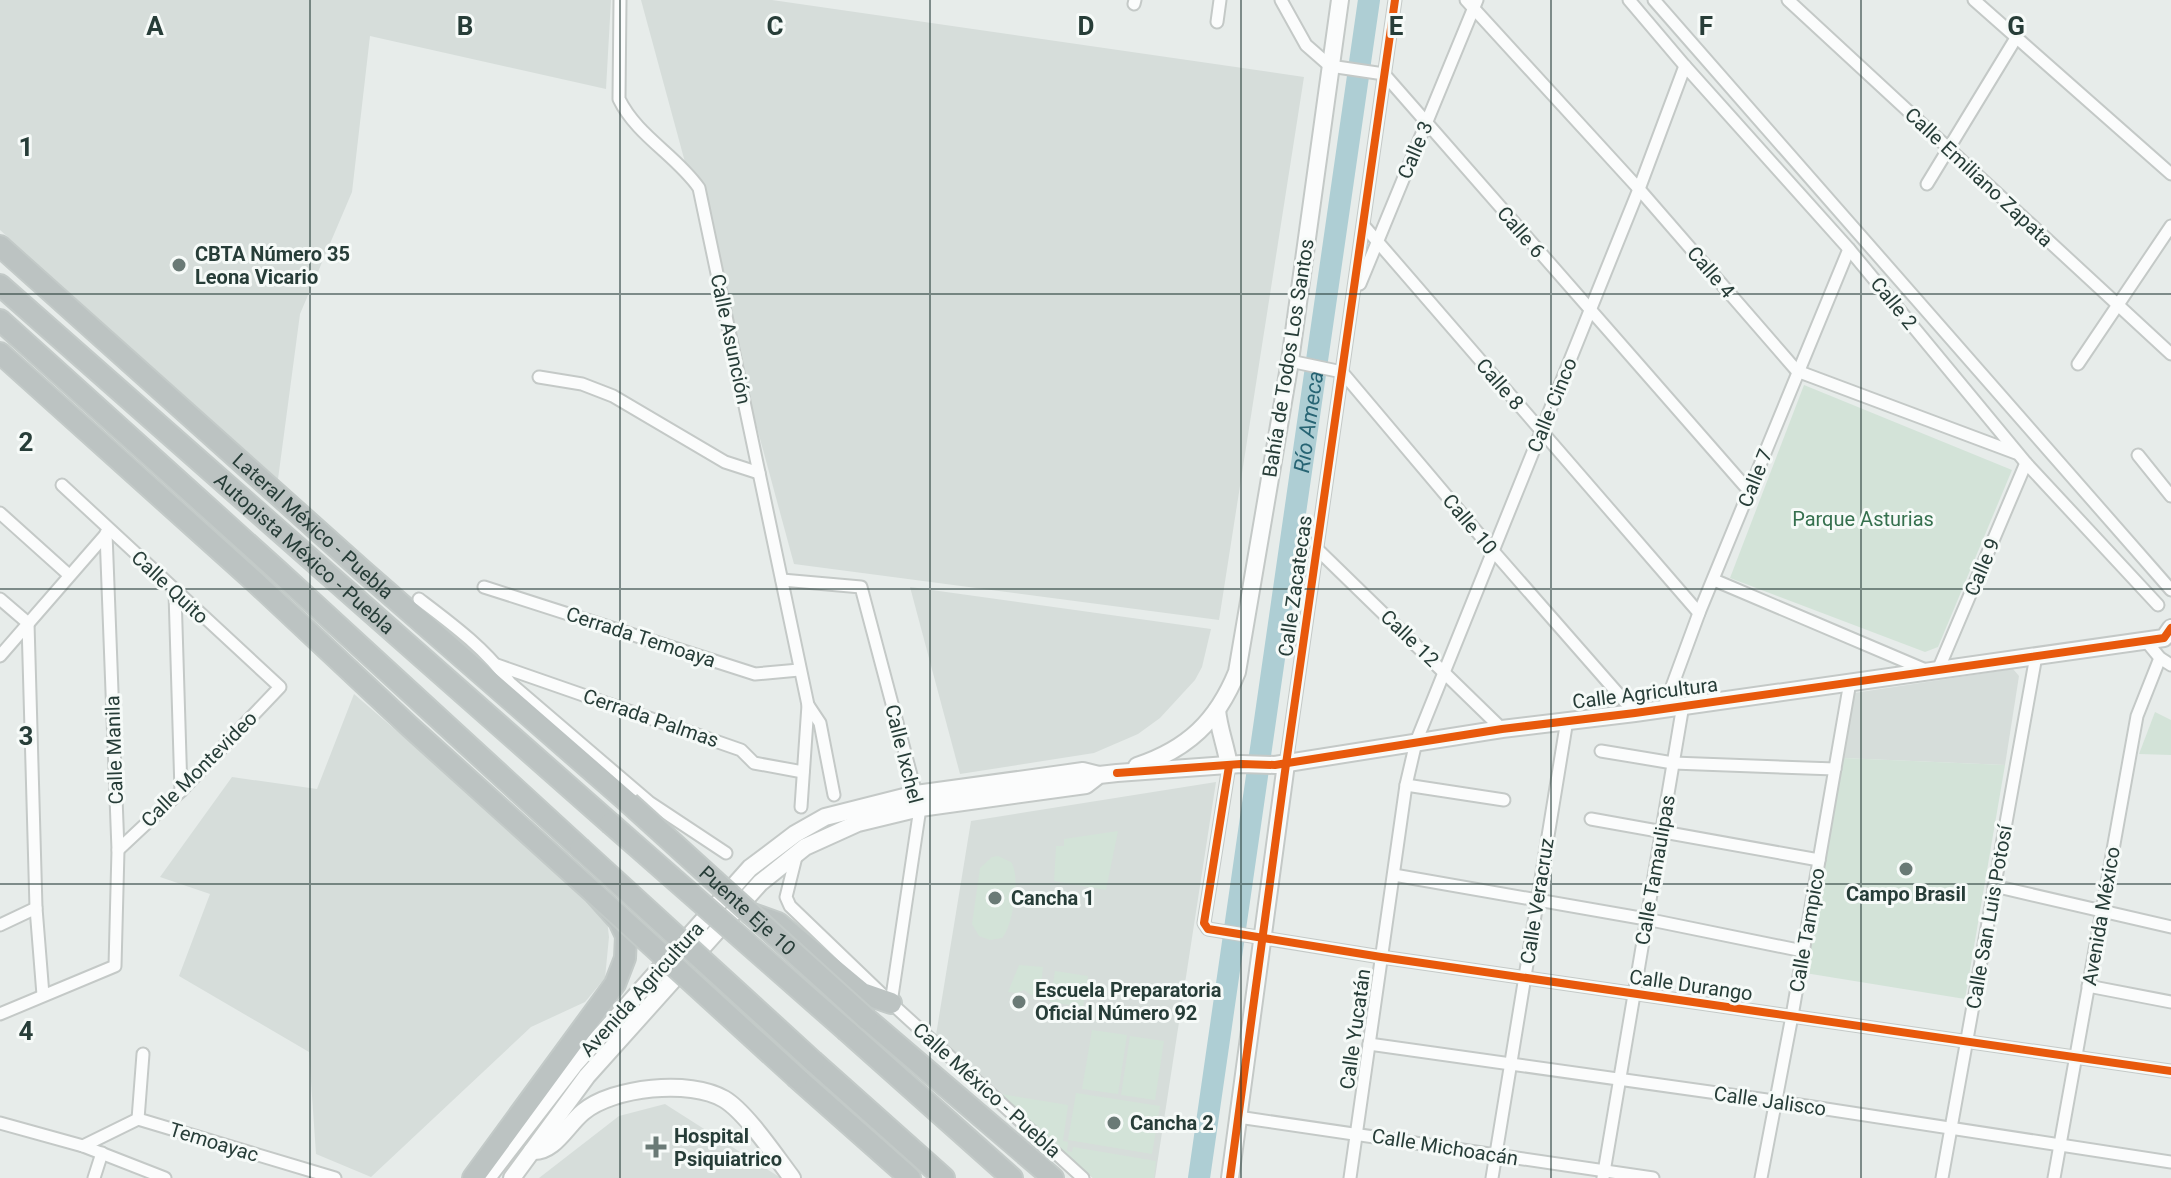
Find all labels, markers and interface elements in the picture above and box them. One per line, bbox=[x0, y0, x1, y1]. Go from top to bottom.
text: A bbox=[146, 11, 164, 41]
text: B bbox=[457, 11, 473, 41]
text: C bbox=[766, 11, 784, 41]
text: D bbox=[1078, 11, 1094, 41]
text: E bbox=[1389, 11, 1404, 41]
text: F bbox=[1699, 11, 1713, 41]
text: G bbox=[2007, 11, 2025, 41]
street label: Calle Emiliano Zapata bbox=[1900, 102, 2058, 252]
street label: Calle 3 bbox=[1392, 117, 1438, 183]
text: 1 bbox=[19, 132, 33, 162]
street label: Calle 6 bbox=[1492, 201, 1550, 263]
street label: Bahía de Todos Los Santos bbox=[1257, 237, 1319, 479]
street label: Calle 4 bbox=[1682, 241, 1740, 303]
place label: CBTA Número 35 Leona Vicario bbox=[195, 242, 350, 289]
marker: CBTA Número 35 Leona Vicario bbox=[170, 256, 188, 274]
street label: Calle Asunción bbox=[705, 272, 757, 406]
street label: Calle 2 bbox=[1866, 272, 1922, 334]
street label: Calle 8 bbox=[1471, 353, 1529, 415]
street label: Calle Cinco bbox=[1522, 354, 1582, 456]
water label: Río Ameca bbox=[1288, 369, 1328, 474]
text: 2 bbox=[19, 427, 33, 457]
street label: Calle 7 bbox=[1733, 445, 1777, 511]
street label: Lateral México - Puebla bbox=[228, 448, 398, 604]
street label: Autopista México - Puebla bbox=[210, 468, 399, 639]
street label: Calle 10 bbox=[1438, 489, 1502, 559]
park label: Parque Asturias bbox=[1792, 507, 1934, 531]
street label: Calle Zacatecas bbox=[1273, 514, 1317, 658]
street label: Calle 9 bbox=[1959, 534, 2005, 600]
street label: Calle Quito bbox=[126, 545, 214, 629]
street label: Cerrada Temoaya bbox=[563, 602, 719, 672]
street label: Calle 12 bbox=[1376, 604, 1444, 672]
street label: Calle Agricultura bbox=[1571, 672, 1719, 714]
street label: Cerrada Palmas bbox=[580, 684, 722, 752]
street label: Calle Manila bbox=[100, 695, 128, 805]
street label: Calle Ixchel bbox=[880, 702, 928, 806]
street label: Calle Montevideo bbox=[136, 706, 262, 832]
text: 3 bbox=[19, 721, 33, 751]
street label: Calle Tamaulipas bbox=[1630, 793, 1680, 947]
street label: Calle San Luis Potosí bbox=[1961, 822, 2017, 1011]
street label: Calle Veracruz bbox=[1515, 836, 1559, 966]
street label: Avenida México bbox=[2077, 845, 2125, 987]
marker: Campo Brasil bbox=[1897, 860, 1915, 878]
street label: Puente Eje 10 bbox=[694, 861, 801, 960]
street label: Calle Tampico bbox=[1784, 866, 1830, 994]
place label: Campo Brasil bbox=[1846, 882, 1966, 906]
place label: Cancha 1 bbox=[1011, 886, 1095, 910]
marker: Cancha 1 bbox=[986, 889, 1004, 907]
street label: Avenida Agricultura bbox=[575, 917, 709, 1061]
street label: Calle Durango bbox=[1628, 964, 1754, 1006]
street label: Calle Yucatán bbox=[1335, 967, 1375, 1091]
place label: Escuela Preparatoria Oficial Número 92 bbox=[1035, 978, 1222, 1025]
marker: Escuela Preparatoria Oficial Número 92 bbox=[1010, 993, 1028, 1011]
text: 4 bbox=[19, 1016, 34, 1046]
street label: Calle México - Puebla bbox=[908, 1017, 1066, 1163]
street label: Calle Jalisco bbox=[1712, 1081, 1828, 1121]
place label: Cancha 2 bbox=[1130, 1111, 1214, 1135]
marker: Cancha 2 bbox=[1105, 1114, 1123, 1132]
street label: Temoayac bbox=[167, 1117, 261, 1167]
place label: Hospital Psiquiatrico bbox=[674, 1124, 782, 1171]
street label: Calle Michoacán bbox=[1370, 1124, 1520, 1170]
marker: Hospital Psiquiatrico bbox=[645, 1136, 667, 1158]

